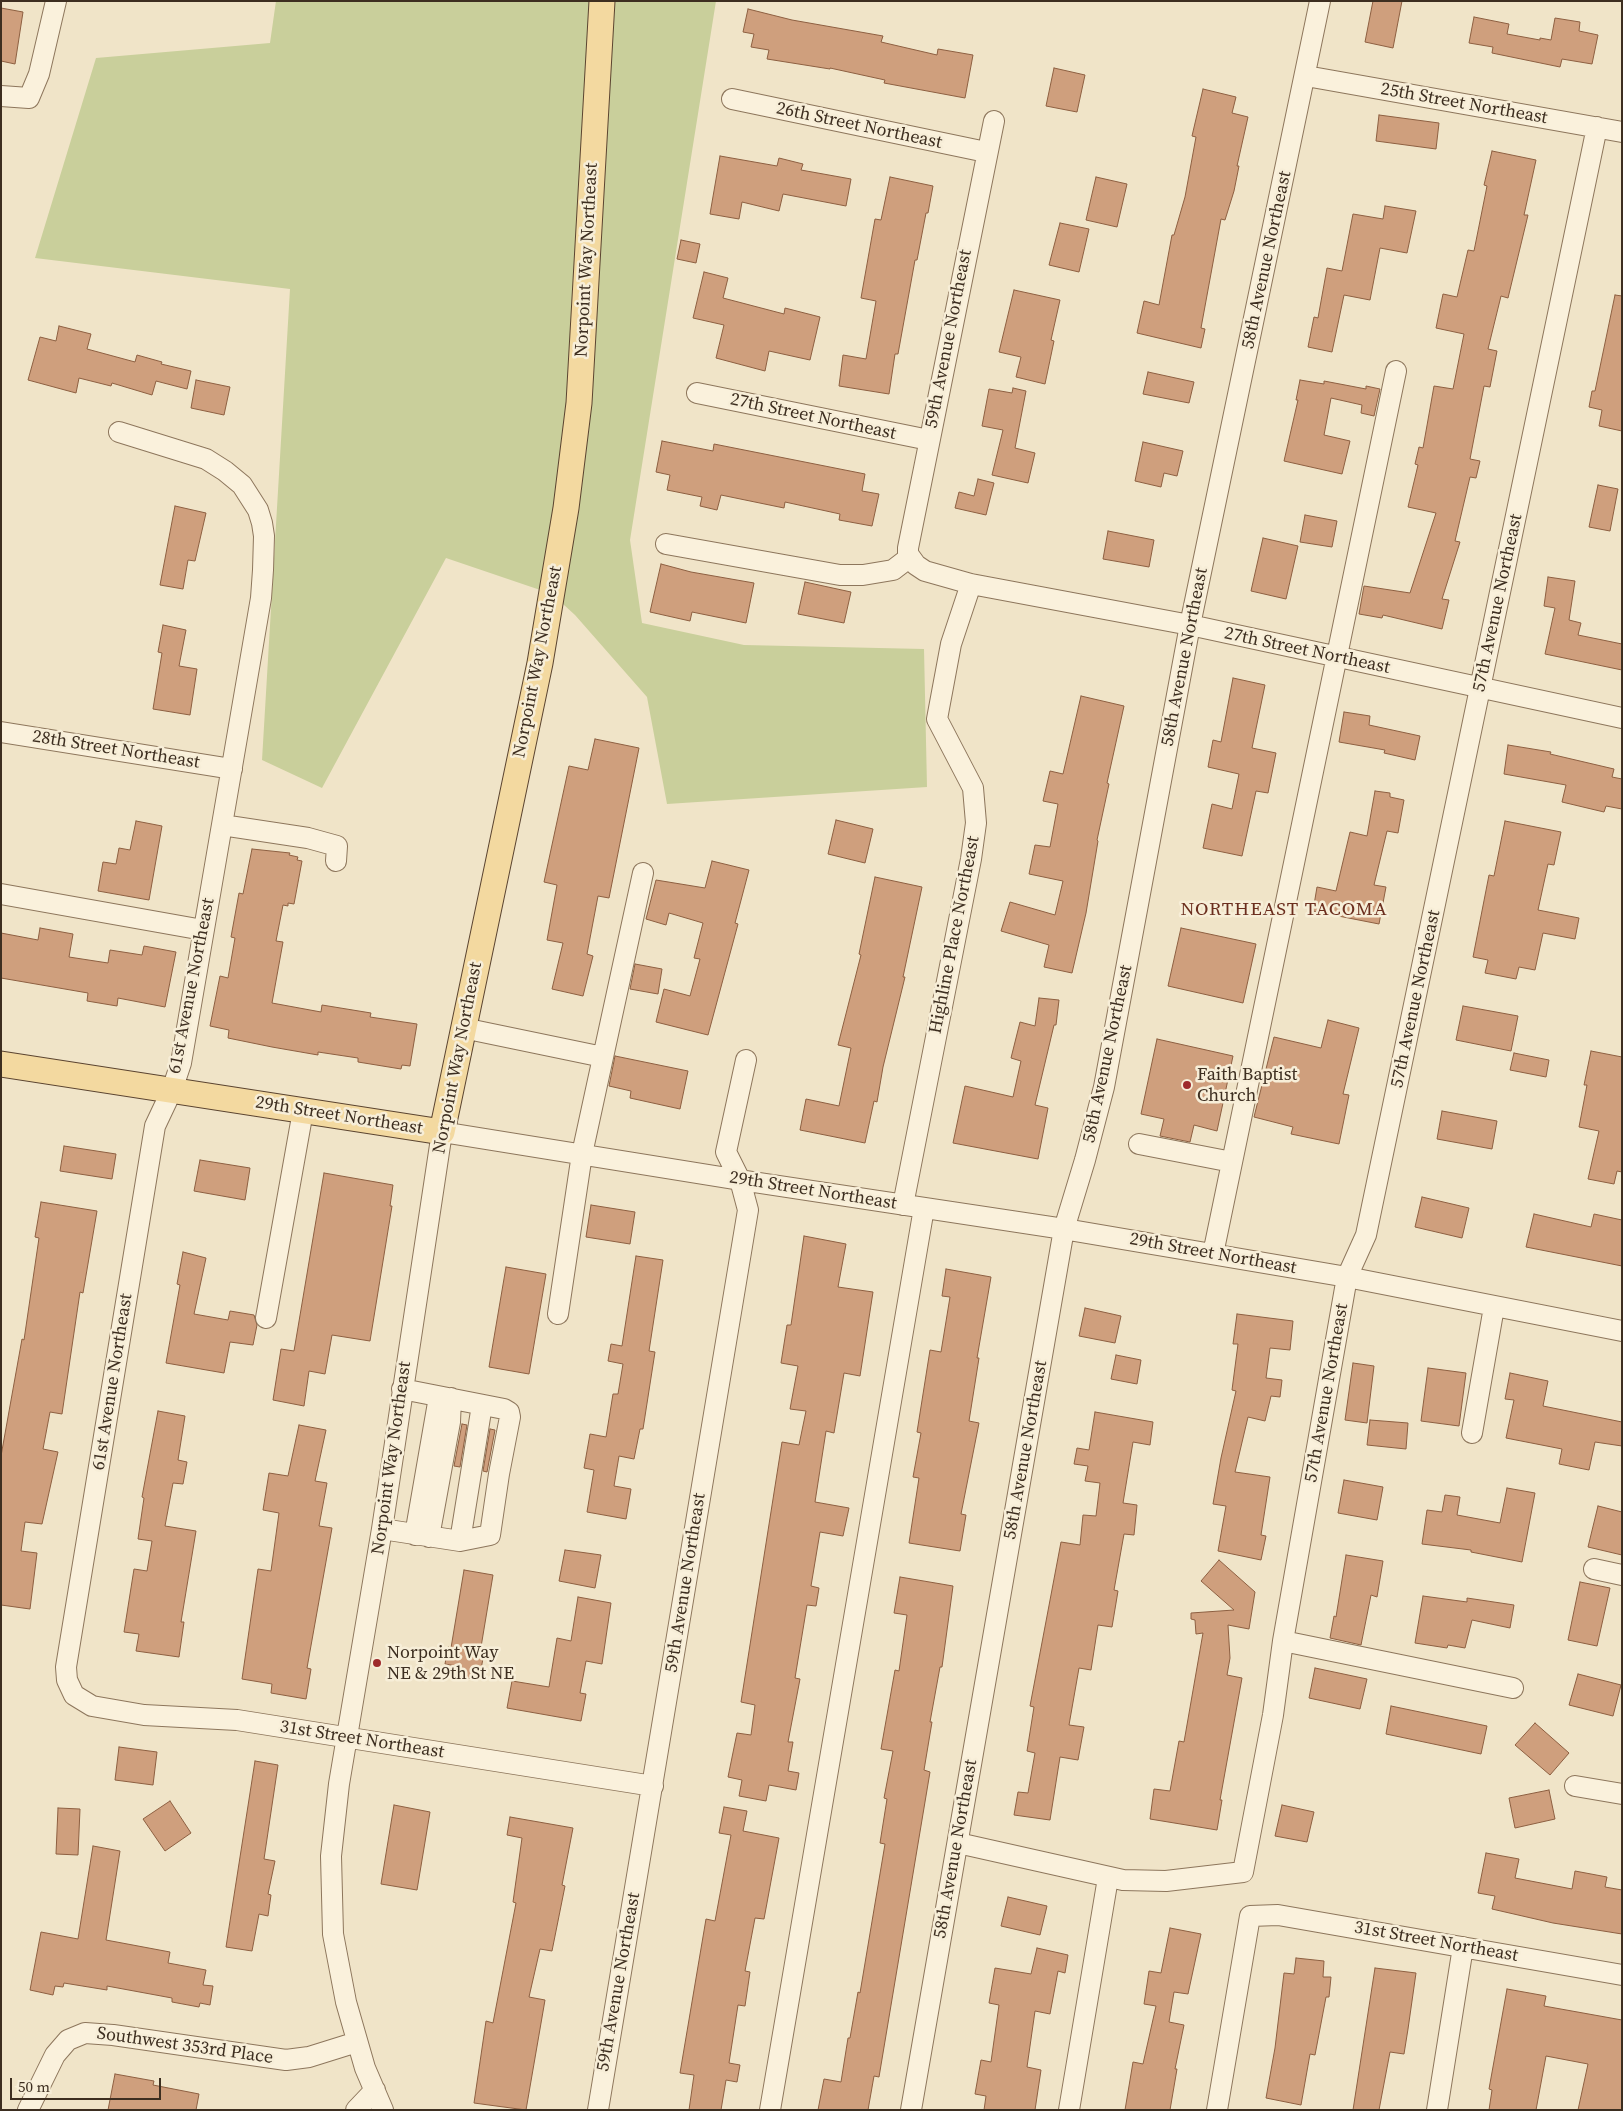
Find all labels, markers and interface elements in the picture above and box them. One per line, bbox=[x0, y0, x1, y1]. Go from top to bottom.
street label: 25th Street Northeast bbox=[1379, 79, 1549, 129]
street label: 26th Street Northeast bbox=[774, 98, 944, 154]
street label: Norpoint Way Northeast bbox=[571, 162, 603, 358]
street label: 58th Avenue Northeast bbox=[1238, 169, 1296, 351]
street label: 59th Avenue Northeast bbox=[921, 248, 977, 430]
street label: 27th Street Northeast bbox=[728, 389, 898, 445]
street label: 57th Avenue Northeast bbox=[1469, 512, 1527, 694]
street label: Norpoint Way Northeast bbox=[509, 564, 567, 760]
street label: 58th Avenue Northeast bbox=[1157, 566, 1213, 748]
street label: 27th Street Northeast bbox=[1222, 623, 1392, 679]
street label: 28th Street Northeast bbox=[31, 726, 201, 774]
street label: Highline Place Northeast bbox=[925, 834, 985, 1036]
street label: 61st Avenue Northeast bbox=[164, 896, 220, 1076]
district label: NORTHEAST TACOMA bbox=[1178, 899, 1390, 921]
street label: 57th Avenue Northeast bbox=[1387, 908, 1445, 1090]
street label: Norpoint Way Northeast bbox=[429, 960, 487, 1156]
street label: 58th Avenue Northeast bbox=[1079, 963, 1137, 1145]
place label: Faith Baptist Church bbox=[1197, 1064, 1297, 1106]
marker: Faith Baptist Church bbox=[1181, 1079, 1193, 1091]
street label: 29th Street Northeast bbox=[254, 1092, 424, 1140]
street label: 29th Street Northeast bbox=[728, 1167, 898, 1215]
street label: 29th Street Northeast bbox=[1128, 1229, 1298, 1279]
street label: 61st Avenue Northeast bbox=[88, 1292, 138, 1472]
street label: 57th Avenue Northeast bbox=[1301, 1302, 1353, 1484]
street label: 58th Avenue Northeast bbox=[1000, 1359, 1052, 1541]
street label: Norpoint Way Northeast bbox=[368, 1360, 416, 1556]
street label: 59th Avenue Northeast bbox=[661, 1492, 711, 1674]
place label: Norpoint Way NE & 29th St NE bbox=[387, 1642, 514, 1685]
marker: Norpoint Way NE & 29th St NE bbox=[371, 1657, 383, 1669]
street label: 31st Street Northeast bbox=[278, 1716, 446, 1764]
street label: 58th Avenue Northeast bbox=[930, 1758, 982, 1940]
street label: 59th Avenue Northeast bbox=[593, 1891, 645, 2073]
street label: 31st Street Northeast bbox=[1352, 1917, 1520, 1967]
street label: Southwest 353rd Place bbox=[96, 2023, 274, 2069]
scale bar bbox=[12, 2068, 164, 2100]
text: 50 m bbox=[18, 2076, 50, 2097]

